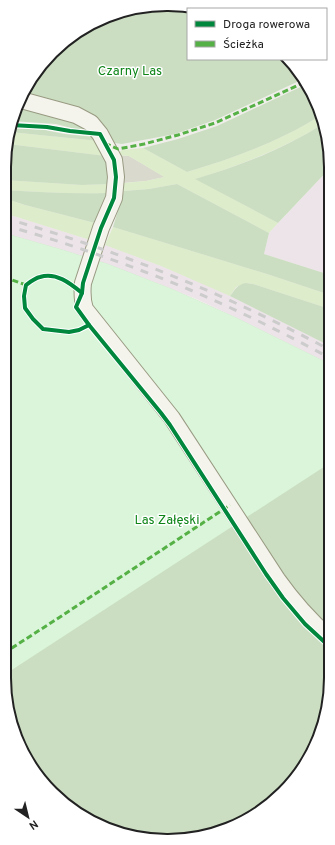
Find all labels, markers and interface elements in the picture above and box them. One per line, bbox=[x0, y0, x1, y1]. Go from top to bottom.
legend bbox=[187, 8, 327, 60]
text: Droga rowerowa bbox=[223, 17, 310, 33]
text: Ścieżka bbox=[223, 37, 264, 53]
park label: Czarny Las bbox=[98, 64, 162, 80]
park label: Las Załęski bbox=[134, 513, 200, 529]
north arrow bbox=[8, 797, 48, 837]
text: N bbox=[26, 816, 40, 832]

